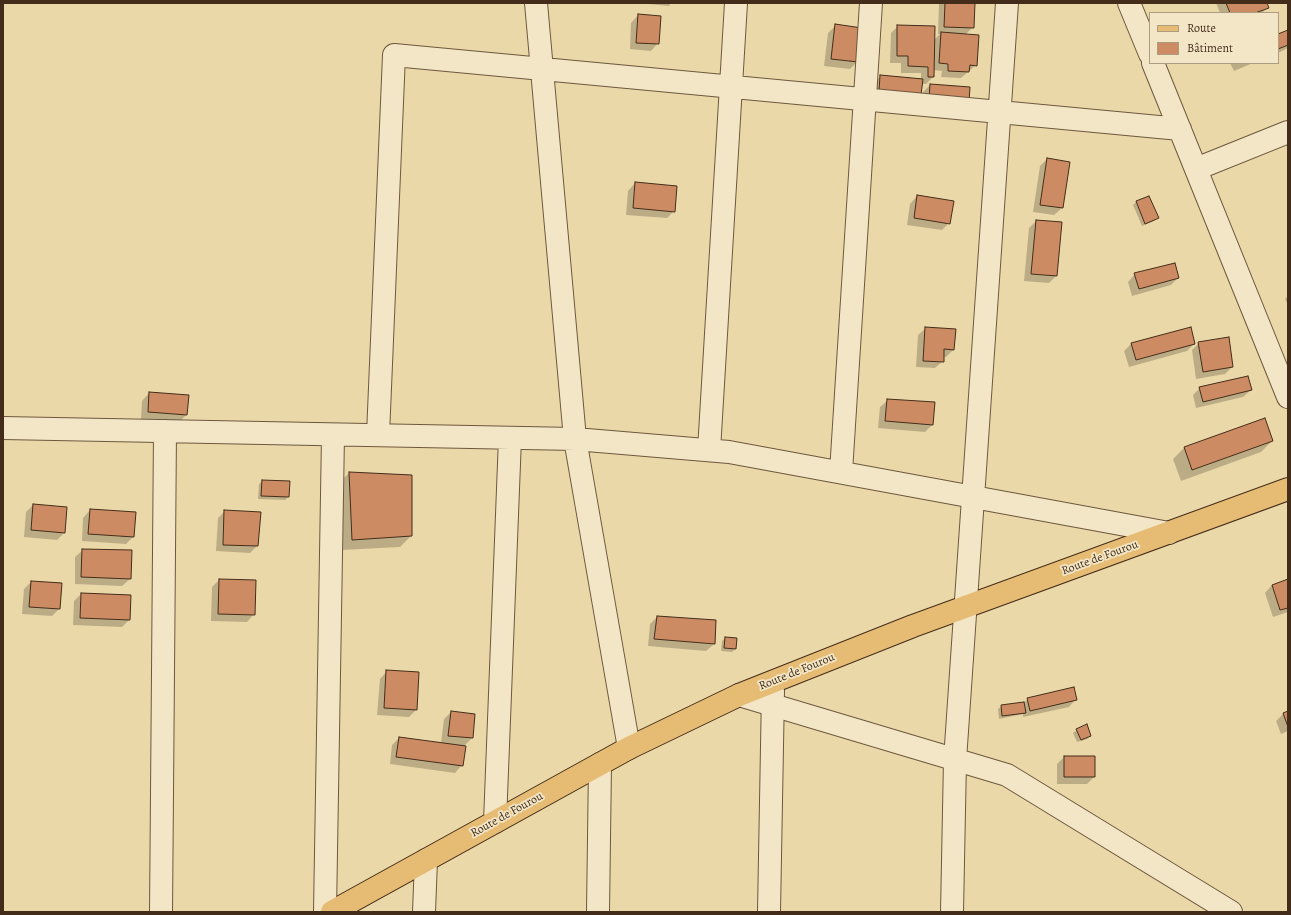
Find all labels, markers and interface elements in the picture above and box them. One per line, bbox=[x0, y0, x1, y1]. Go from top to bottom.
legend bbox=[1149, 12, 1279, 64]
text: Route bbox=[1187, 20, 1216, 36]
text: Bâtiment bbox=[1187, 40, 1233, 56]
street label: Route de Fourou bbox=[1060, 537, 1140, 579]
street label: Route de Fourou bbox=[757, 650, 837, 694]
street label: Route de Fourou bbox=[468, 789, 546, 841]

